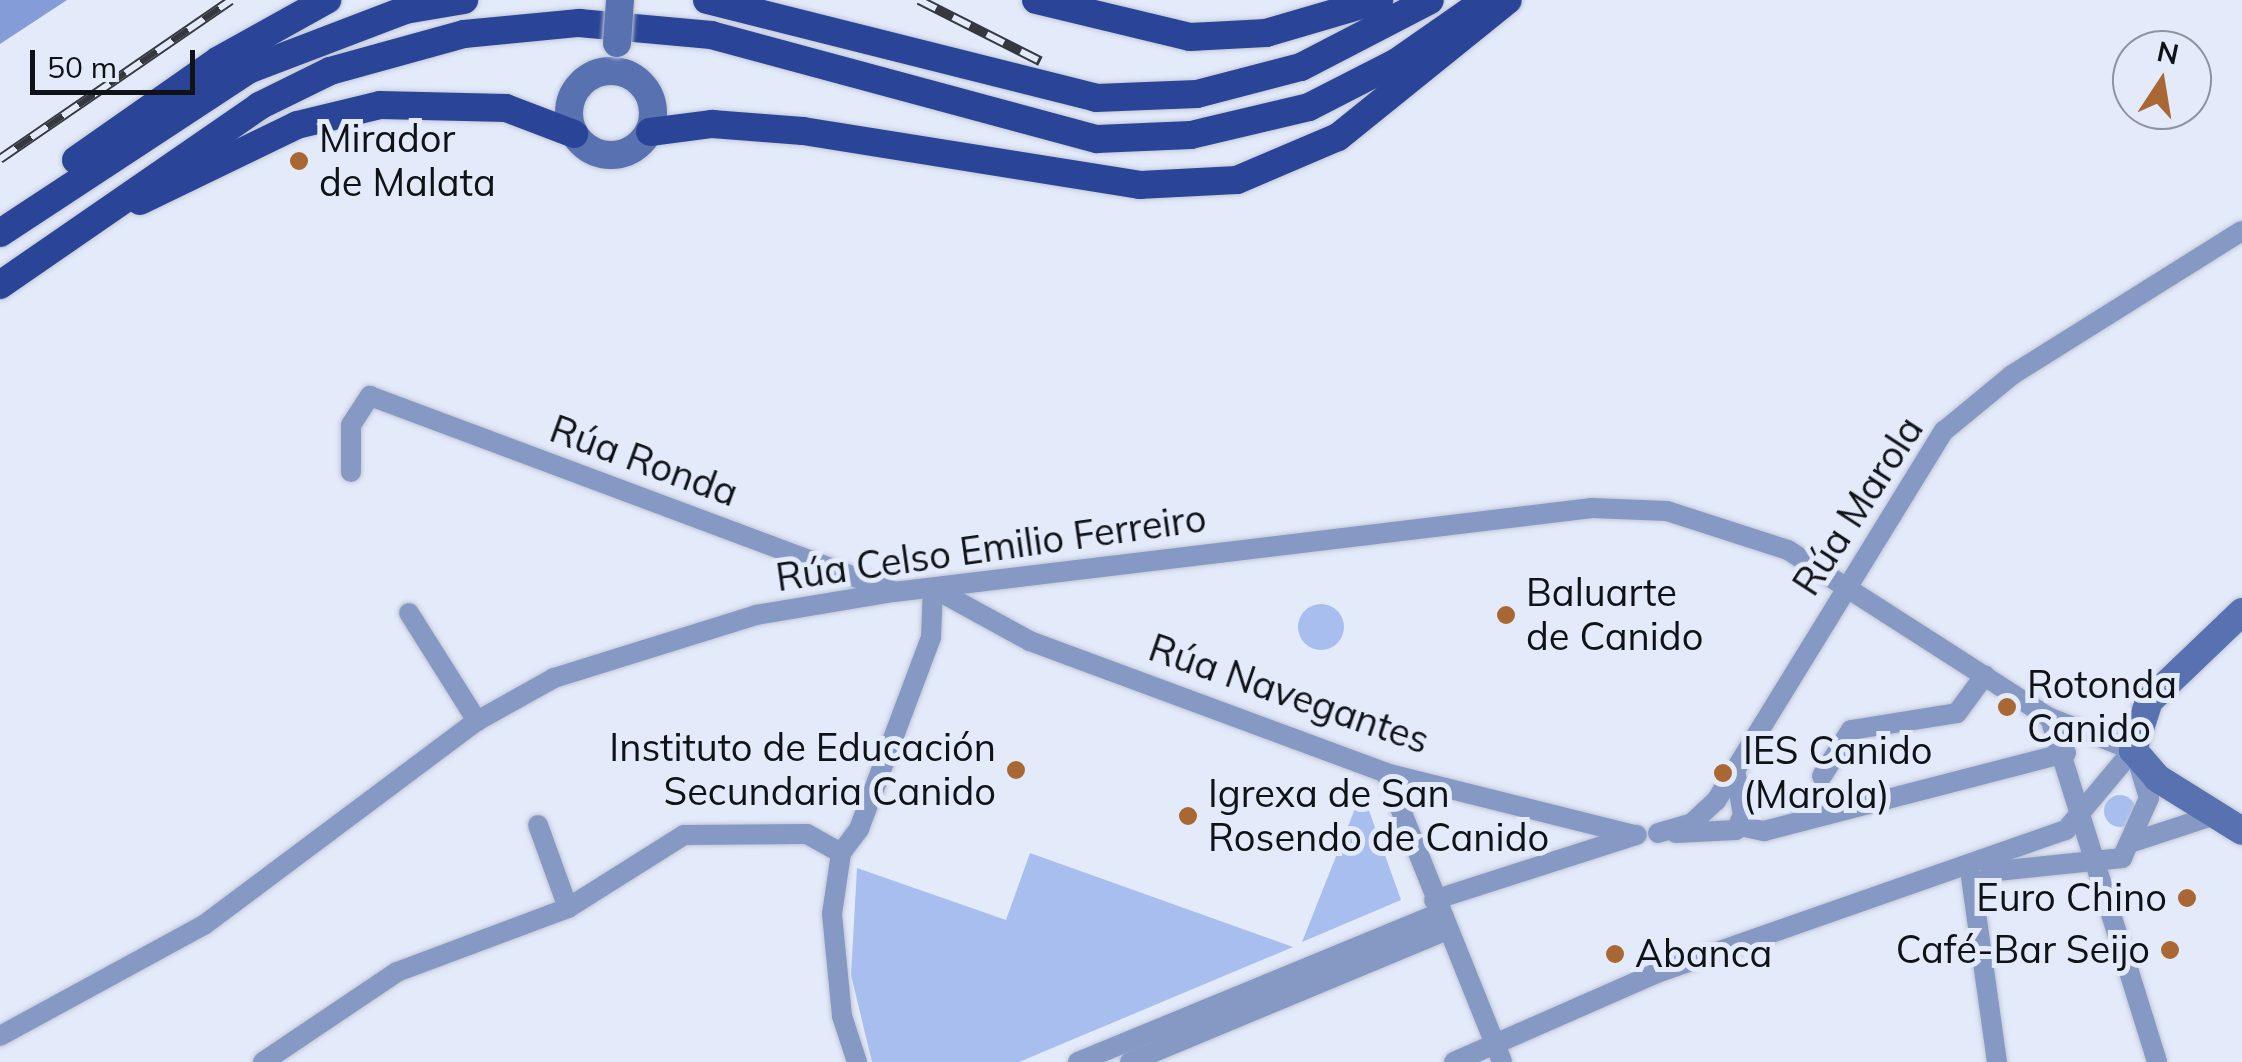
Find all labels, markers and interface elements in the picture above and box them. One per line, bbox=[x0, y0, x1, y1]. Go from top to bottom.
scale bar bbox=[35, 30, 200, 92]
north arrow bbox=[2112, 30, 2212, 130]
text: N bbox=[2154, 33, 2182, 71]
text: 50 m bbox=[47, 48, 117, 86]
place label: Mirador de Malata bbox=[319, 116, 496, 205]
marker: Mirador de Malata bbox=[288, 150, 310, 172]
street label: Rúa Ronda bbox=[544, 406, 744, 516]
street label: Rúa Marola bbox=[1783, 408, 1933, 604]
street label: Rúa Celso Emilio Ferreiro bbox=[773, 495, 1209, 601]
place label: Baluarte de Canido bbox=[1526, 570, 1703, 659]
marker: Baluarte de Canido bbox=[1495, 604, 1517, 626]
street label: Rúa Navegantes bbox=[1143, 625, 1435, 763]
place label: Rotonda Canido bbox=[2027, 662, 2177, 752]
marker: Rotonda Canido bbox=[1996, 696, 2018, 718]
place label: Instituto de Educación Secundaria Canido bbox=[609, 725, 996, 814]
place label: IES Canido (Marola) bbox=[1743, 728, 1932, 818]
marker: Instituto de Educación Secundaria Canido bbox=[1005, 759, 1027, 781]
marker: IES Canido (Marola) bbox=[1712, 762, 1734, 784]
place label: Igrexa de San Rosendo de Canido bbox=[1208, 771, 1549, 861]
marker: Igrexa de San Rosendo de Canido bbox=[1177, 805, 1199, 827]
place label: Euro Chino bbox=[1976, 875, 2167, 921]
marker: Euro Chino bbox=[2176, 887, 2198, 909]
place label: Café-Bar Seijo bbox=[1896, 927, 2150, 973]
place label: Abanca bbox=[1635, 931, 1772, 977]
marker: Café-Bar Seijo bbox=[2159, 939, 2181, 961]
marker: Abanca bbox=[1604, 943, 1626, 965]

